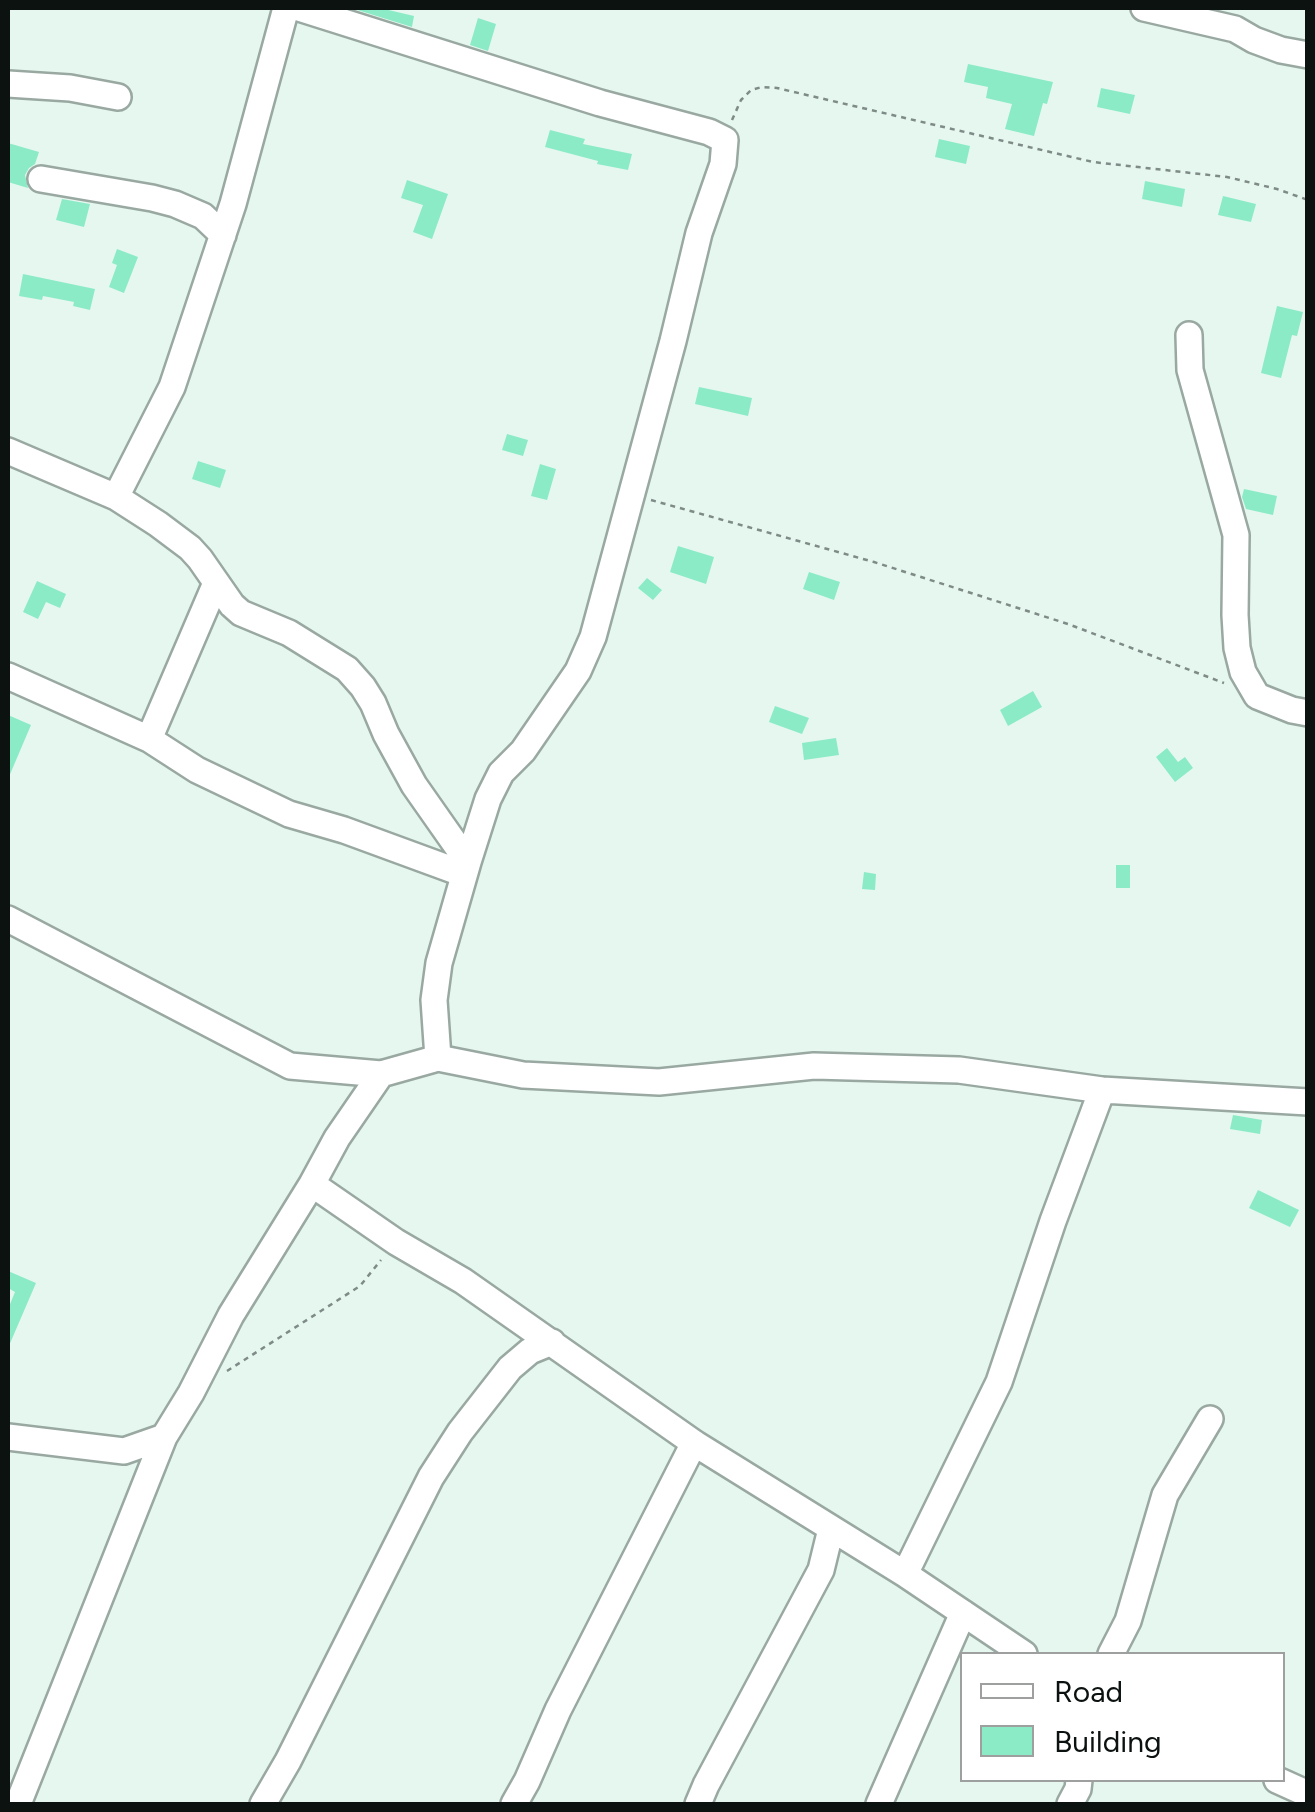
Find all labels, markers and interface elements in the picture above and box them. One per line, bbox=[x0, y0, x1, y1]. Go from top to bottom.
legend bbox=[960, 1652, 1285, 1782]
text: Road bbox=[1054, 1673, 1123, 1710]
text: Building bbox=[1054, 1723, 1162, 1760]

